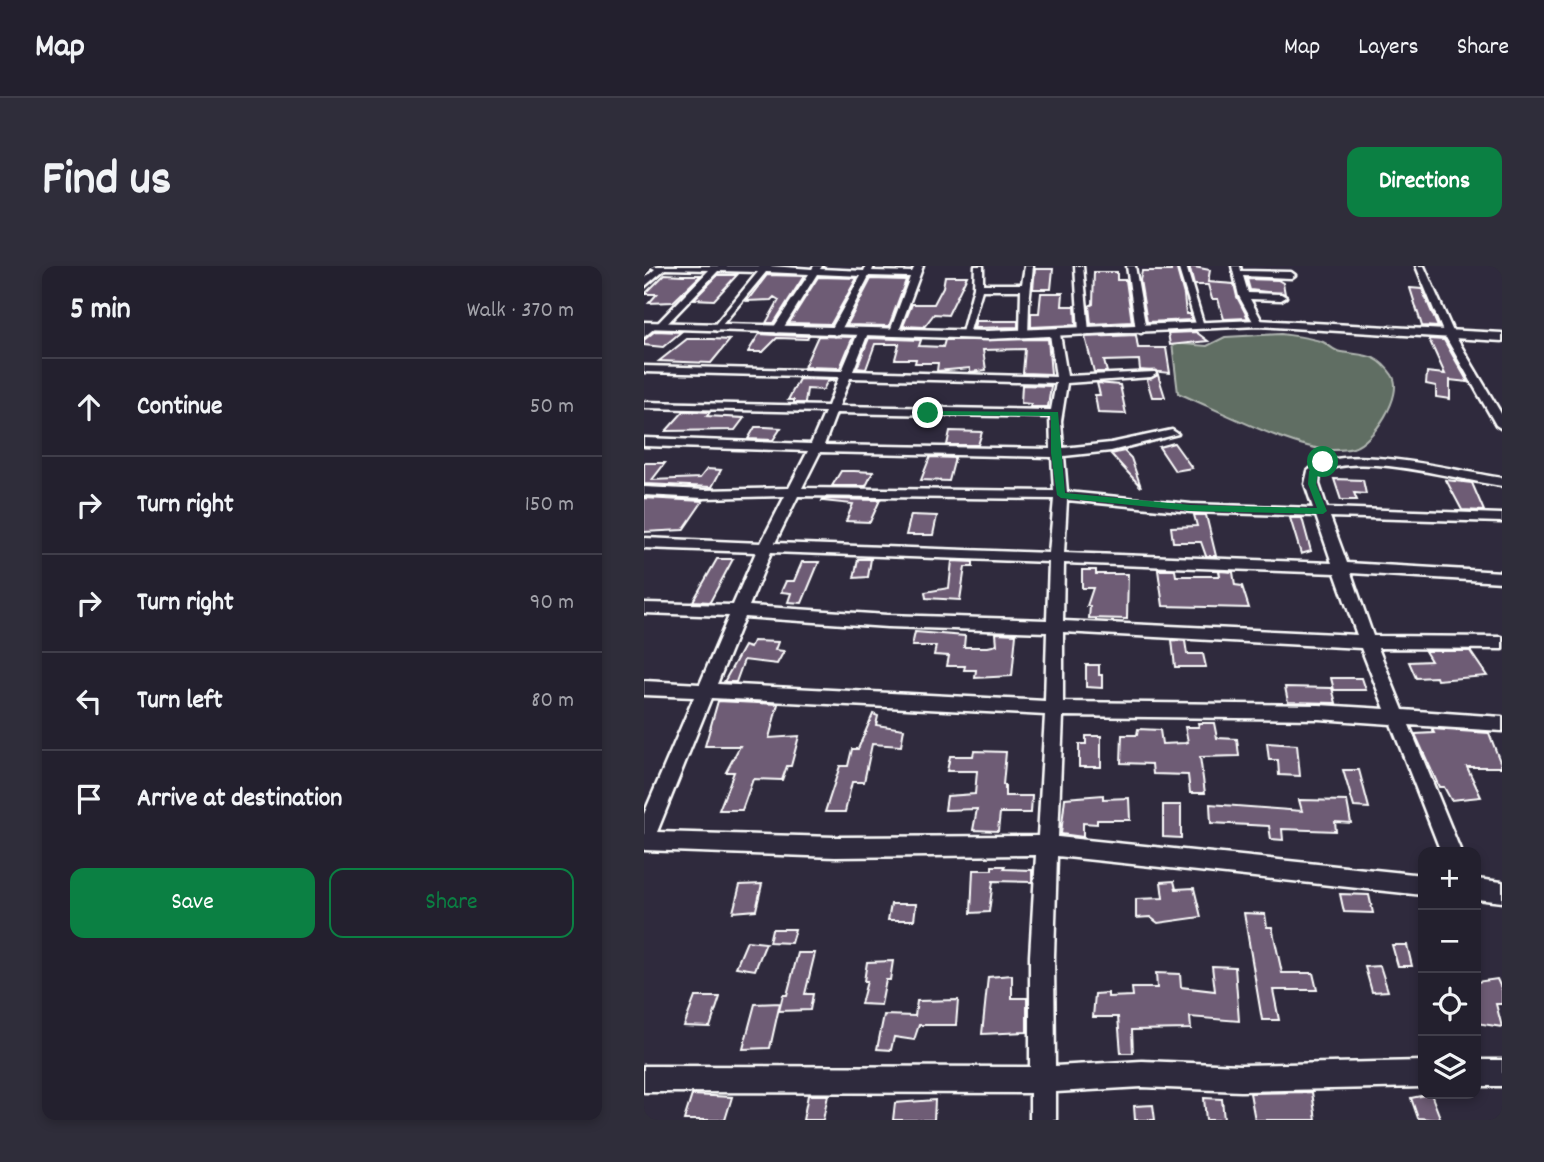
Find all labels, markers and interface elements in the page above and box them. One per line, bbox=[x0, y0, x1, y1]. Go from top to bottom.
text: Map bbox=[35, 25, 85, 72]
text: Map bbox=[1284, 31, 1320, 65]
text: Layers bbox=[1358, 31, 1419, 65]
text: Share bbox=[1457, 31, 1509, 65]
text: Find us bbox=[42, 147, 171, 217]
button: Directions bbox=[1347, 147, 1502, 217]
text: 5 min bbox=[70, 290, 131, 333]
text: Walk · 370 m bbox=[467, 295, 574, 328]
icon: ahead bbox=[70, 388, 108, 426]
text: Continue bbox=[137, 389, 222, 426]
text: 50 m bbox=[530, 391, 574, 424]
route end bbox=[912, 397, 943, 428]
route start bbox=[1307, 446, 1338, 477]
icon: right bbox=[70, 486, 108, 524]
text: Turn right bbox=[137, 487, 234, 524]
text: 150 m bbox=[525, 489, 574, 522]
icon: right bbox=[70, 584, 108, 622]
text: Turn right bbox=[137, 585, 234, 622]
text: 90 m bbox=[530, 587, 574, 620]
icon: left bbox=[70, 682, 108, 720]
text: Turn left bbox=[137, 683, 223, 720]
text: 80 m bbox=[531, 685, 574, 718]
icon: arrive bbox=[70, 780, 108, 818]
text: Arrive at destination bbox=[137, 781, 342, 818]
map controls bbox=[1418, 847, 1481, 1099]
button: + bbox=[1418, 847, 1481, 910]
button: Save bbox=[70, 868, 315, 938]
button: Share bbox=[329, 868, 574, 938]
button: − bbox=[1418, 910, 1481, 973]
button: locate bbox=[1418, 973, 1481, 1036]
button: layers bbox=[1418, 1036, 1481, 1099]

